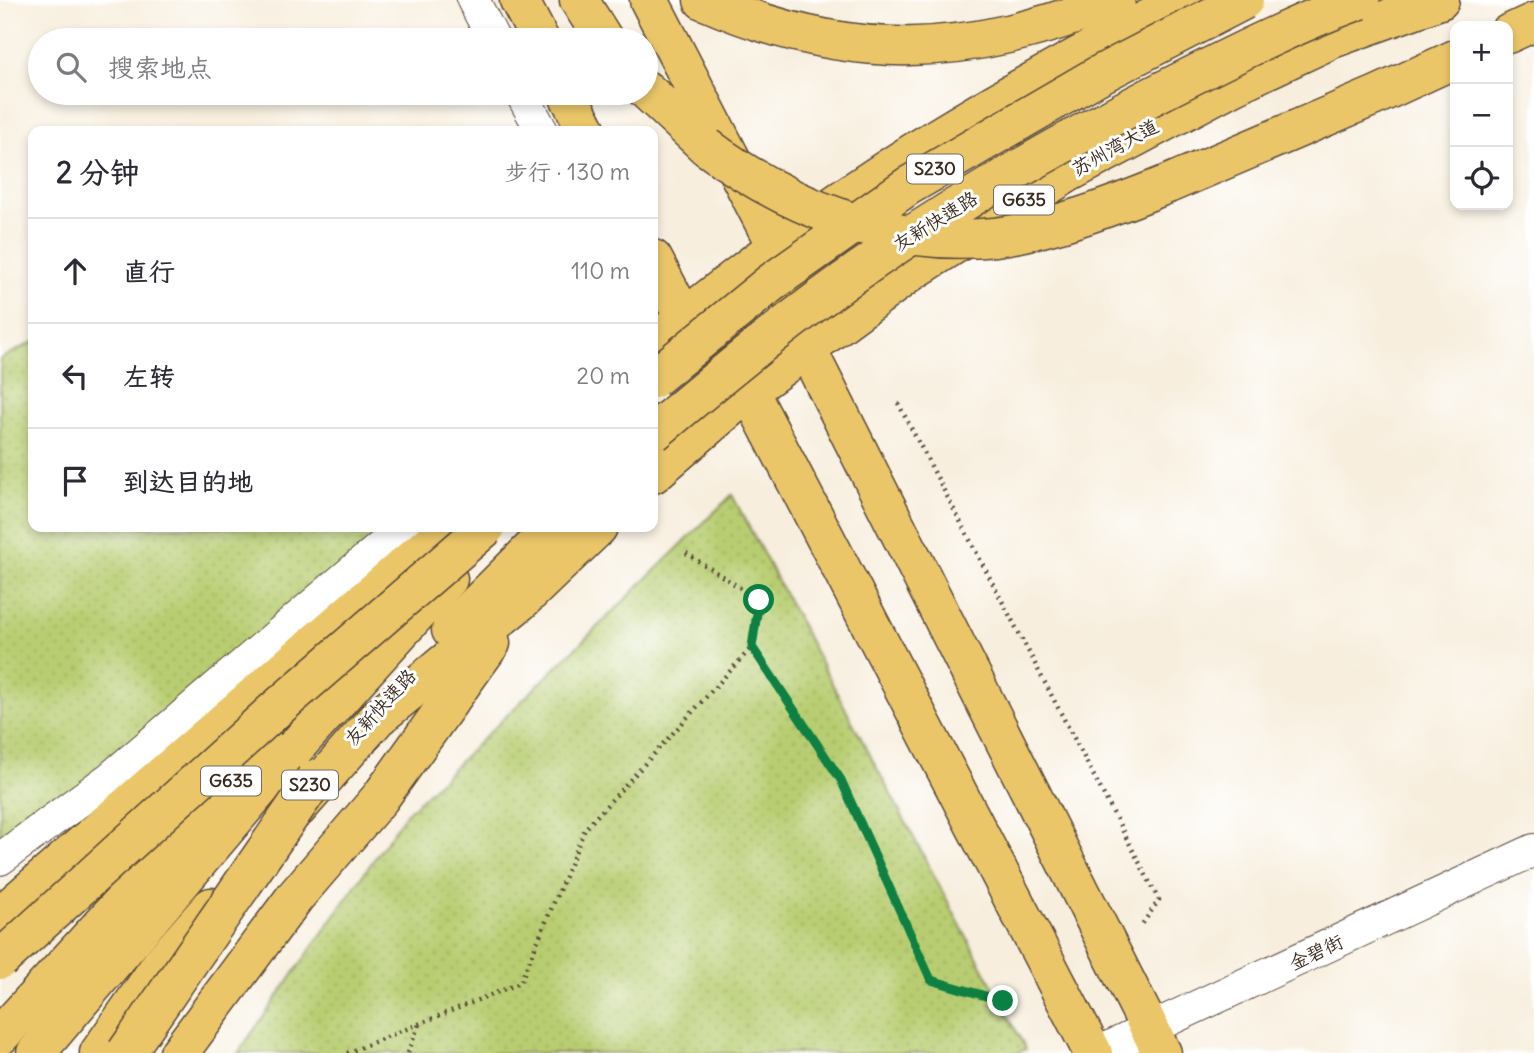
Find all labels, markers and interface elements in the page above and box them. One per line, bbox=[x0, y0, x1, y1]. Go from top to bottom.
map controls bbox=[1450, 21, 1513, 210]
button: + bbox=[1450, 21, 1513, 84]
search box bbox=[28, 28, 658, 105]
icon: search bbox=[52, 48, 90, 86]
text: 搜索地点 bbox=[108, 51, 212, 84]
button: − bbox=[1450, 84, 1513, 147]
street label: 苏州湾大道 bbox=[1068, 113, 1162, 181]
button: locate bbox=[1450, 147, 1513, 210]
text: 2 分钟 bbox=[56, 153, 140, 191]
road number: S230 bbox=[907, 154, 963, 184]
text: 步行 · 130 m bbox=[505, 157, 630, 186]
street label: 友新快速路 bbox=[888, 186, 982, 256]
road number: G635 bbox=[994, 186, 1054, 215]
icon: ahead bbox=[56, 252, 94, 290]
text: 直行 bbox=[123, 255, 175, 288]
text: 110 m bbox=[571, 256, 630, 285]
icon: left bbox=[56, 357, 94, 395]
text: 左转 bbox=[123, 360, 175, 393]
text: 20 m bbox=[577, 361, 630, 390]
icon: arrive bbox=[56, 462, 94, 500]
text: 到达目的地 bbox=[123, 465, 253, 498]
route start bbox=[743, 584, 774, 615]
street label: 友新快速路 bbox=[339, 664, 421, 750]
road number: G635 bbox=[201, 766, 261, 796]
road number: S230 bbox=[282, 770, 338, 800]
street label: 金碧街 bbox=[1285, 929, 1347, 975]
route end bbox=[987, 985, 1018, 1016]

